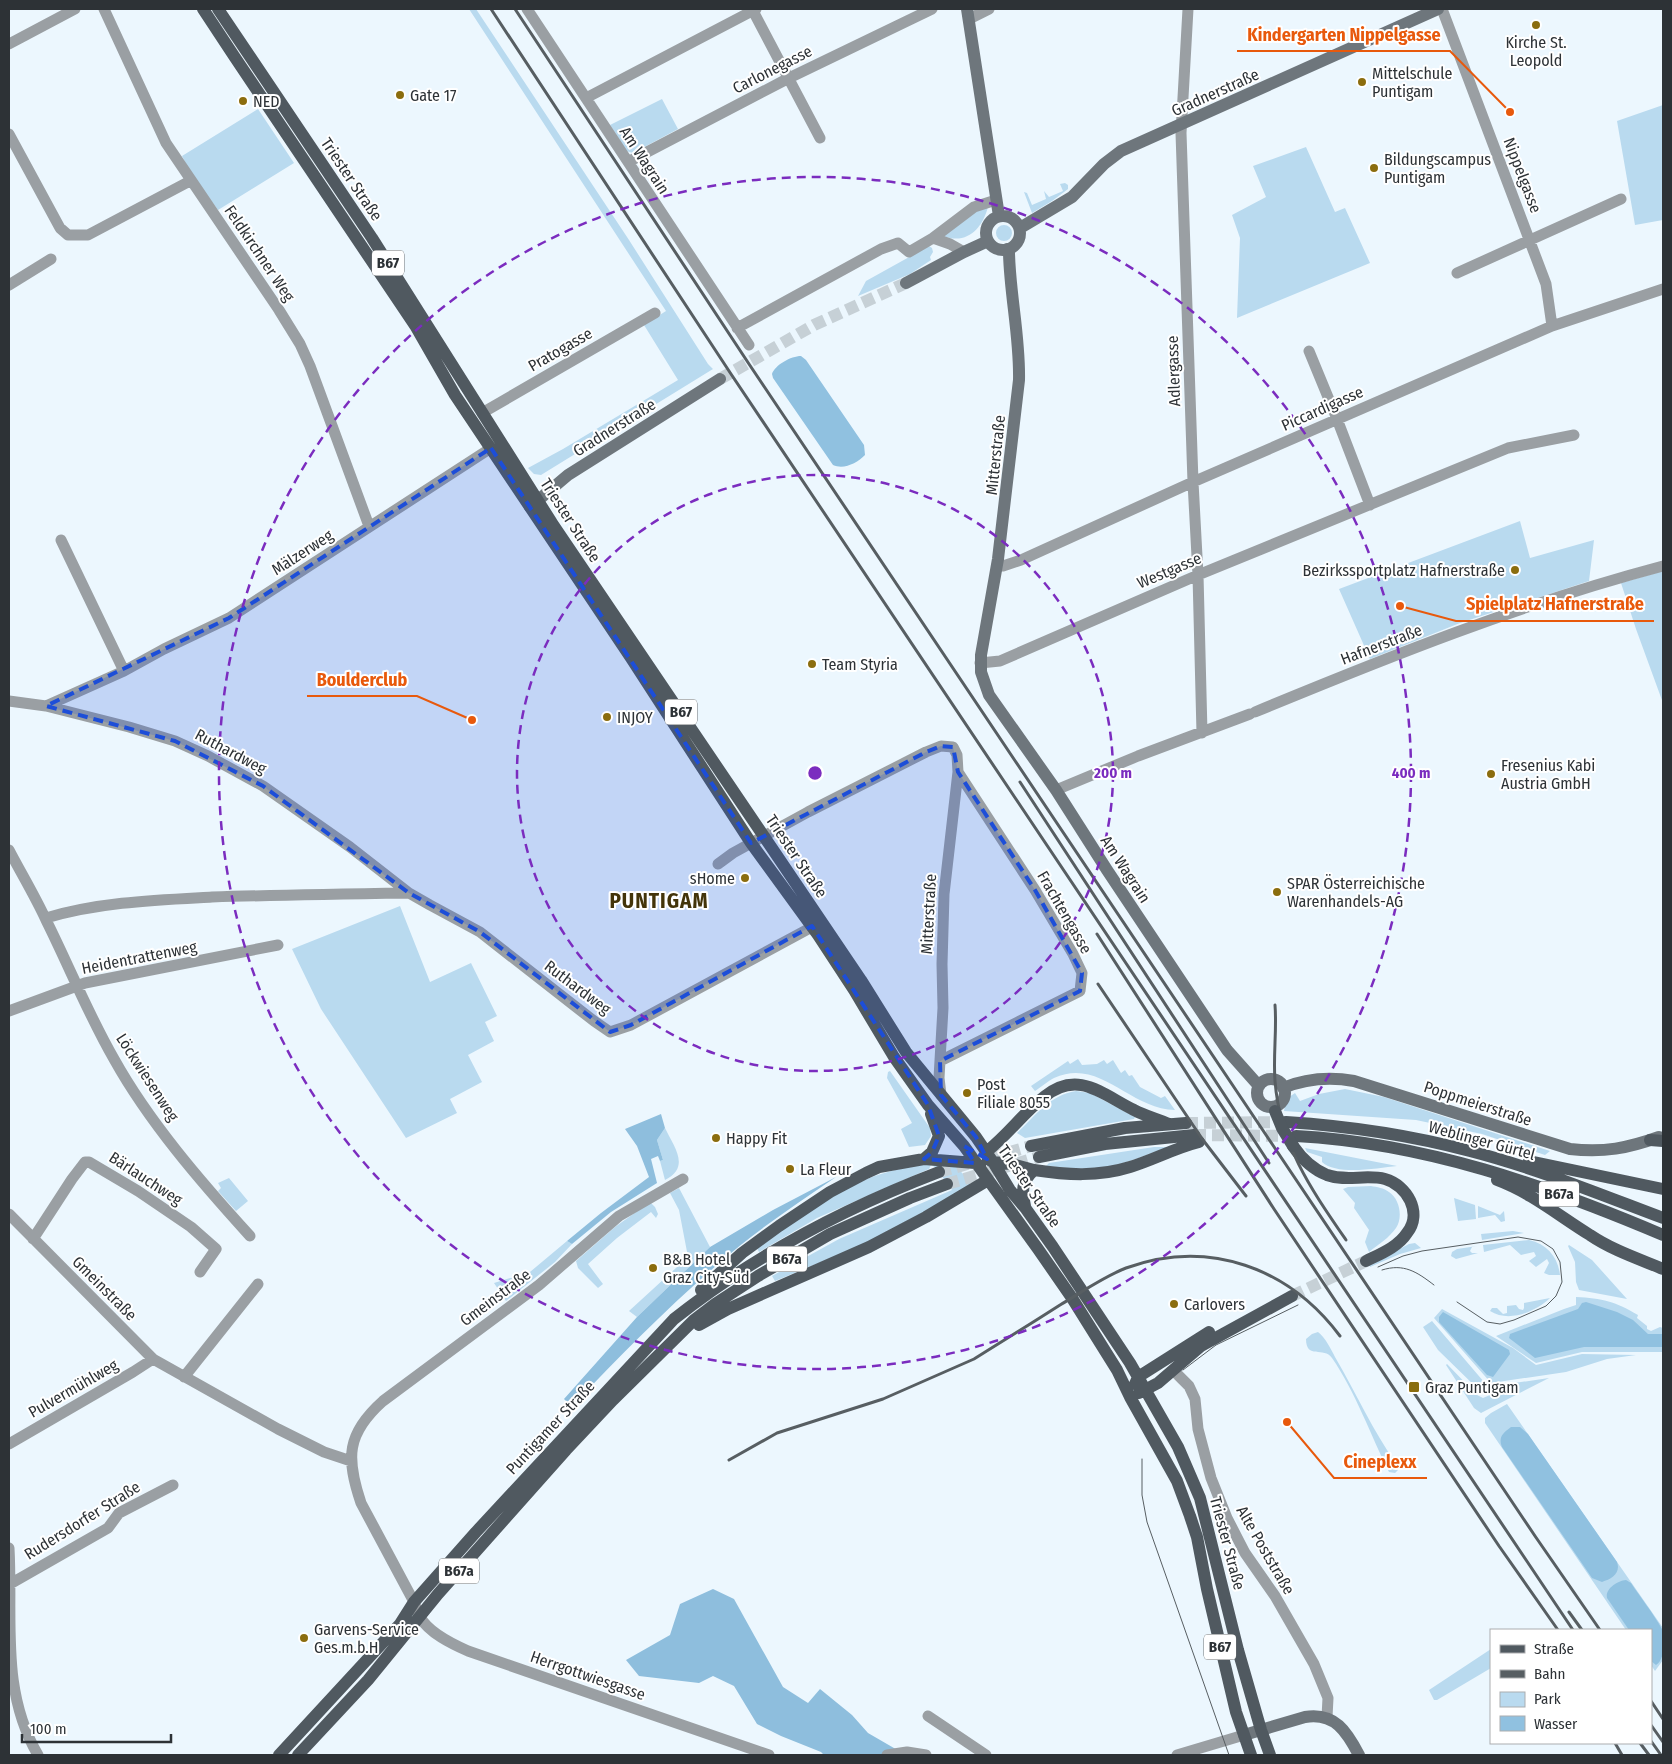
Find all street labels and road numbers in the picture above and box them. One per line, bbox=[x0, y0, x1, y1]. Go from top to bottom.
street label: Carlonegasse bbox=[729, 41, 815, 98]
street label: Gradnerstraße bbox=[1168, 65, 1262, 120]
street label: Am Wagrain bbox=[616, 123, 673, 198]
street label: Triester Straße bbox=[317, 134, 386, 224]
street label: Nippelgasse bbox=[1499, 135, 1546, 216]
street label: Feldkirchner Weg bbox=[220, 202, 299, 305]
road number: B67 bbox=[372, 250, 404, 276]
street label: Pratogasse bbox=[525, 323, 596, 375]
street label: Adlergasse bbox=[1163, 335, 1184, 407]
street label: Piccardigasse bbox=[1278, 382, 1366, 435]
street label: Gradnerstraße bbox=[569, 394, 659, 460]
street label: Mitterstraße bbox=[982, 414, 1009, 496]
street label: Triester Straße bbox=[536, 475, 605, 566]
street label: Mälzerweg bbox=[268, 525, 337, 579]
street label: Westgasse bbox=[1134, 548, 1204, 592]
street label: Hafnerstraße bbox=[1338, 620, 1425, 669]
road number: B67 bbox=[665, 700, 697, 724]
street label: Ruthardweg bbox=[192, 725, 270, 778]
street label: Triester Straße bbox=[762, 811, 831, 901]
street label: Am Wagrain bbox=[1097, 832, 1154, 907]
street label: Frachtengasse bbox=[1033, 868, 1096, 957]
street label: Mitterstraße bbox=[917, 873, 940, 955]
street label: Heidentrattenweg bbox=[80, 937, 199, 978]
street label: Ruthardweg bbox=[541, 956, 615, 1019]
street label: Löckwiesenweg bbox=[112, 1030, 183, 1125]
street label: Poppmeierstraße bbox=[1422, 1077, 1534, 1130]
street label: Weblinger Gürtel bbox=[1426, 1117, 1537, 1164]
street label: Triester Straße bbox=[994, 1141, 1065, 1231]
street label: Bärlauchweg bbox=[105, 1148, 186, 1209]
road number: B67a bbox=[1539, 1182, 1579, 1206]
road number: B67a bbox=[767, 1246, 807, 1272]
street label: Gmeinstraße bbox=[68, 1252, 141, 1325]
street label: Gmeinstraße bbox=[456, 1265, 534, 1330]
street label: Pulvermühlweg bbox=[25, 1355, 122, 1422]
street label: Puntigamer Straße bbox=[502, 1376, 599, 1478]
street label: Rudersdorfer Straße bbox=[21, 1477, 144, 1564]
street label: Triester Straße bbox=[1206, 1494, 1249, 1592]
street label: Alte Poststraße bbox=[1233, 1503, 1299, 1598]
road number: B67a bbox=[439, 1558, 479, 1584]
road number: B67 bbox=[1204, 1634, 1236, 1660]
street label: Herrgottwiesgasse bbox=[528, 1647, 648, 1704]

